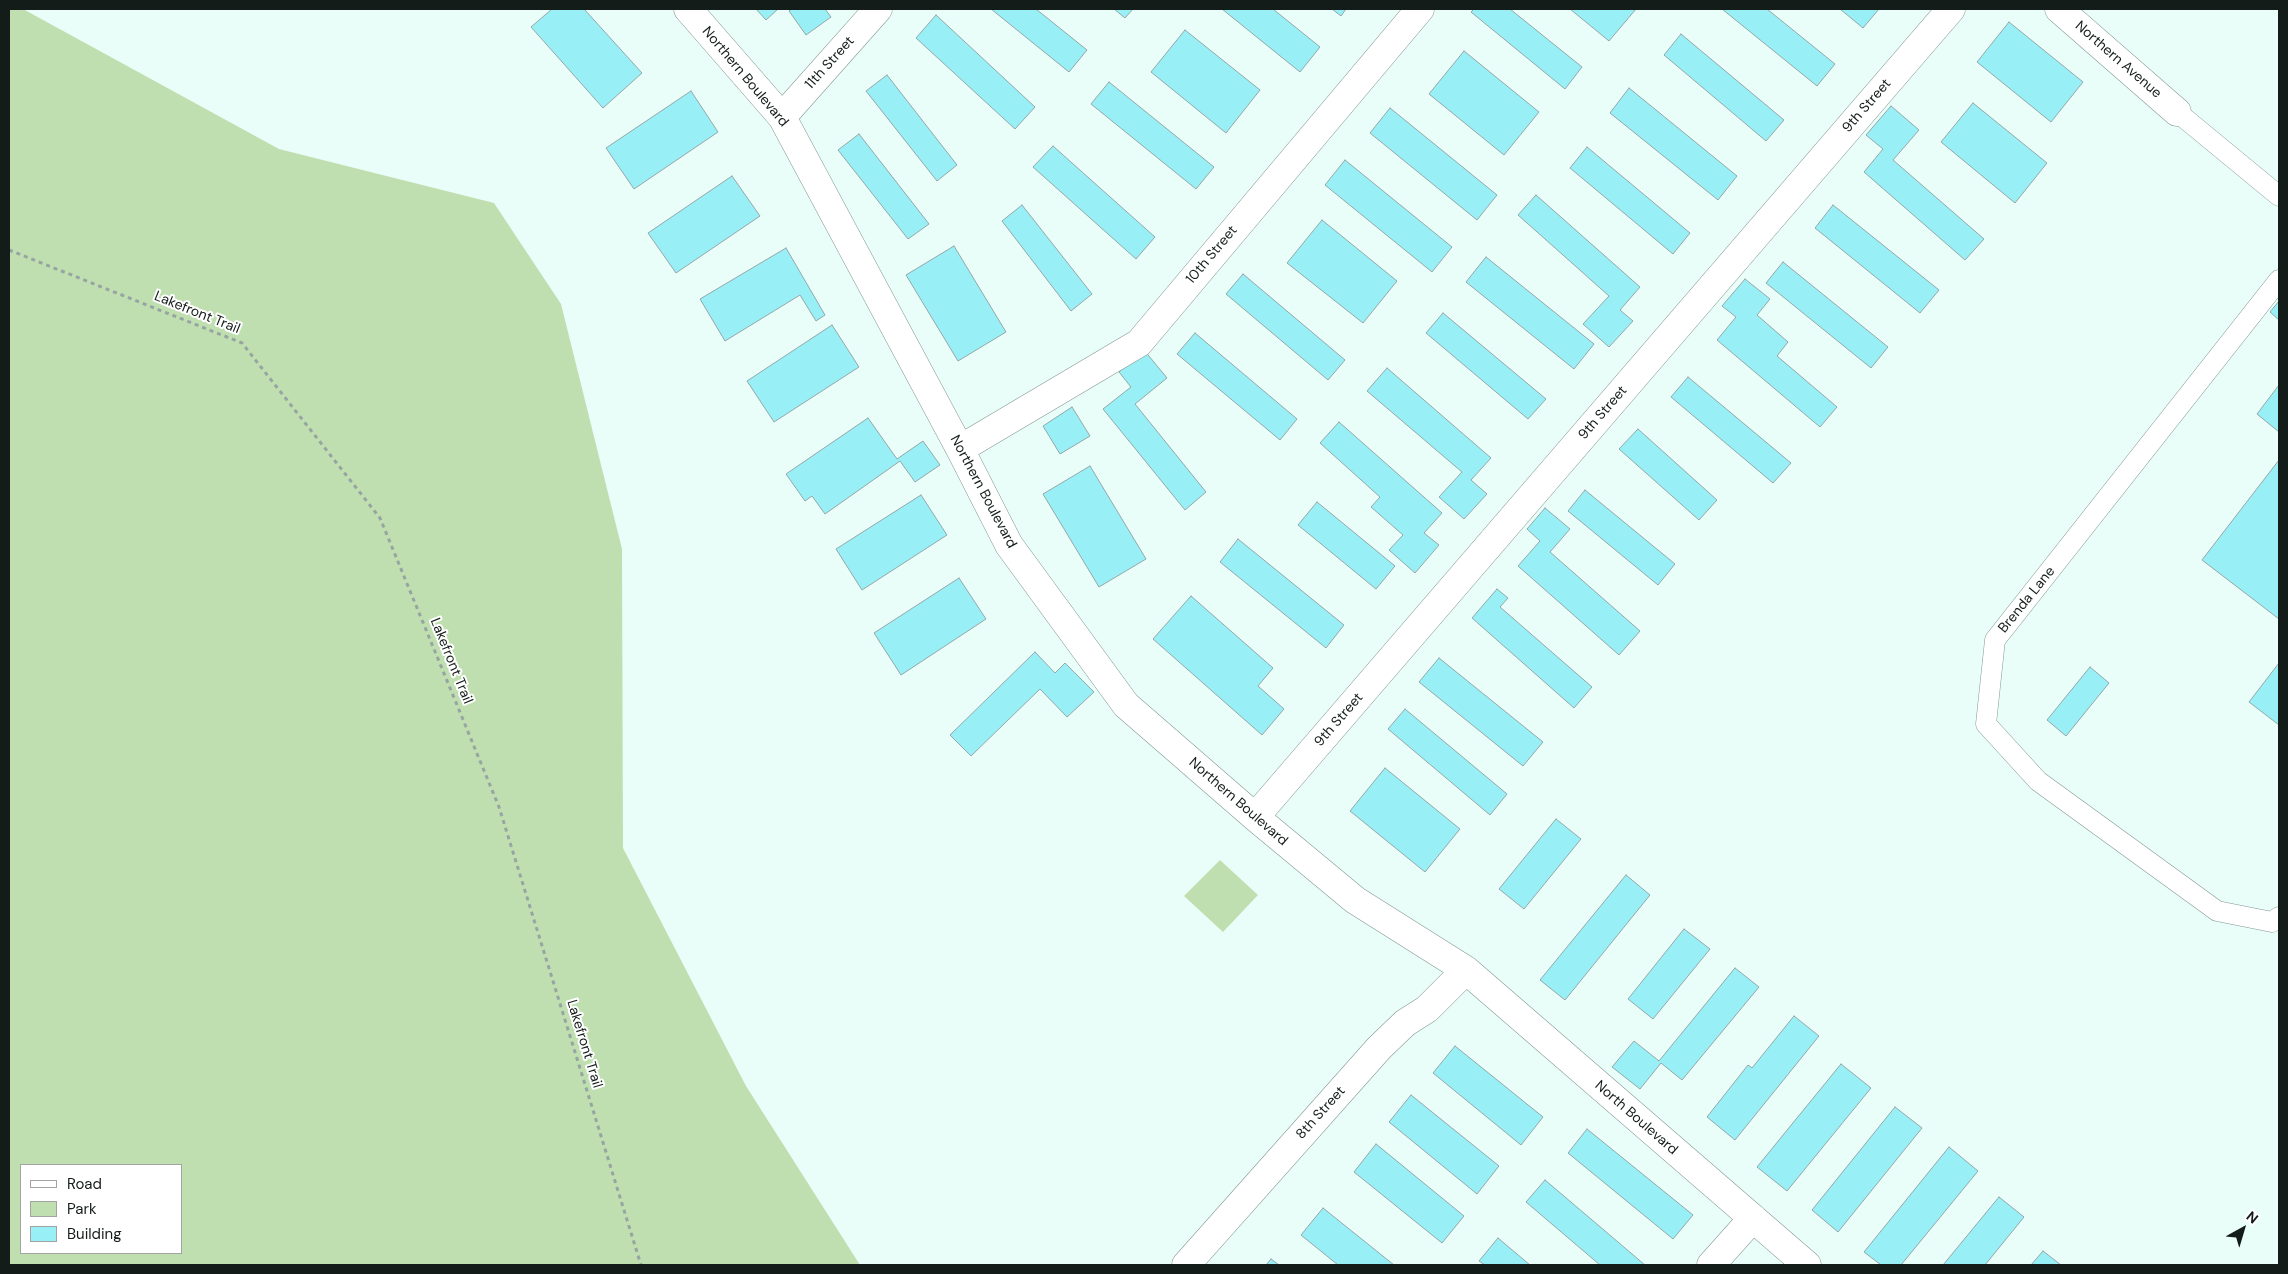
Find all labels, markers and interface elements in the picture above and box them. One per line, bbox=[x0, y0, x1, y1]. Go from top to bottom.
street label: Northern Avenue bbox=[2071, 18, 2165, 102]
street label: Northern Boulevard bbox=[698, 24, 792, 130]
street label: 11th Street bbox=[802, 33, 858, 93]
street label: 9th Street bbox=[1839, 76, 1895, 136]
street label: 10th Street bbox=[1183, 222, 1241, 288]
street label: Lakefront Trail bbox=[152, 288, 242, 338]
street label: 9th Street bbox=[1575, 383, 1631, 443]
street label: Northern Boulevard bbox=[946, 433, 1020, 551]
street label: Brenda Lane bbox=[1995, 563, 2059, 637]
street label: Lakefront Trail bbox=[426, 616, 476, 706]
street label: 9th Street bbox=[1311, 690, 1367, 750]
street label: Northern Boulevard bbox=[1185, 754, 1291, 850]
street label: Lakefront Trail bbox=[563, 998, 605, 1090]
street label: North Boulevard bbox=[1591, 1077, 1681, 1159]
street label: 8th Street bbox=[1293, 1083, 1349, 1143]
legend bbox=[20, 1164, 182, 1254]
text: Road bbox=[67, 1174, 102, 1194]
text: Park bbox=[67, 1199, 97, 1219]
north arrow bbox=[2218, 1204, 2268, 1254]
text: N bbox=[2243, 1207, 2262, 1228]
text: Building bbox=[67, 1224, 122, 1244]

